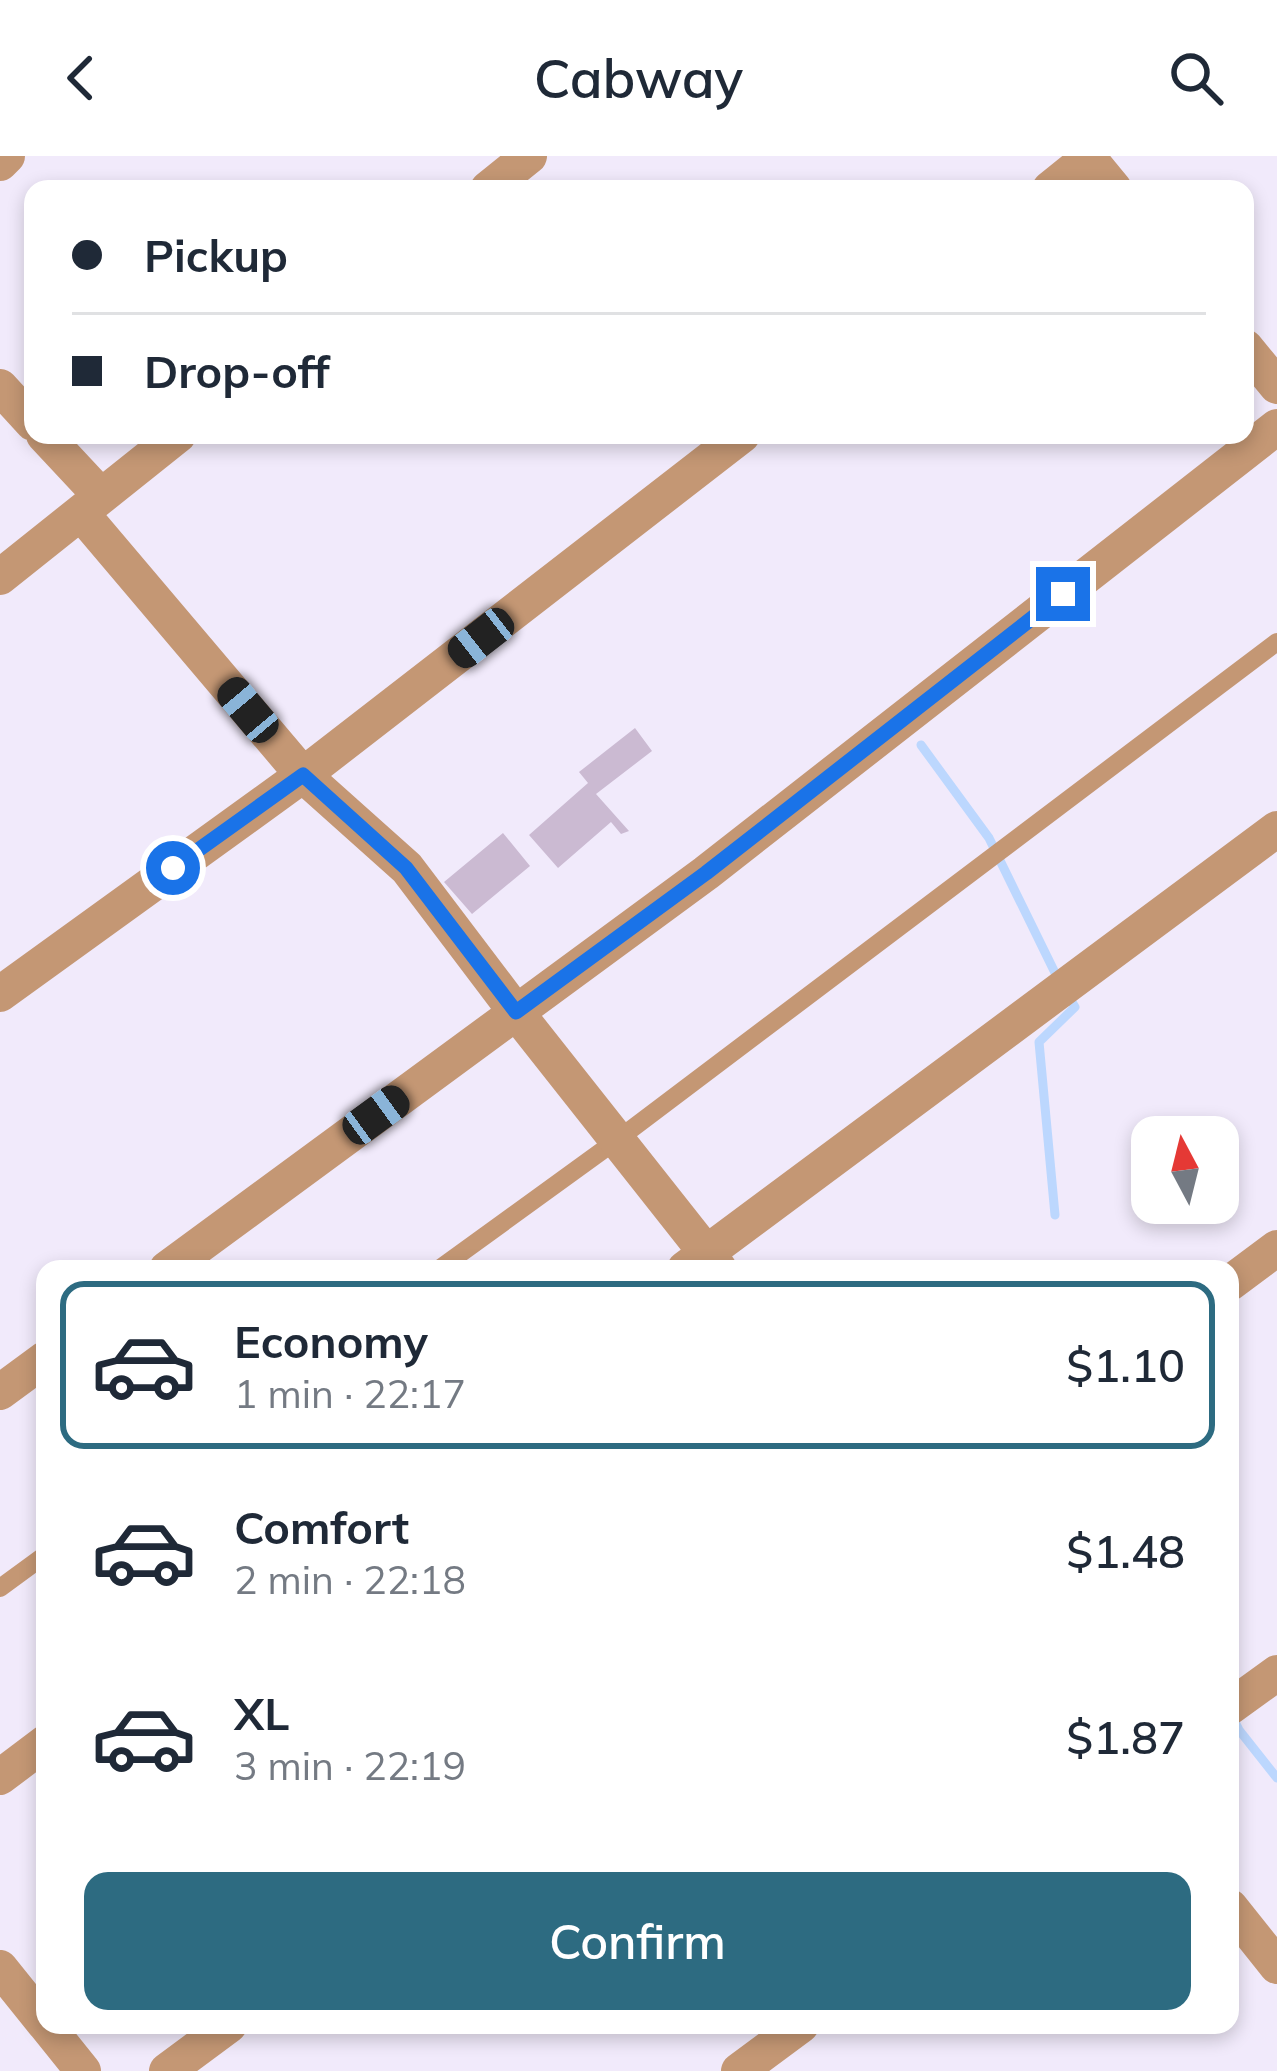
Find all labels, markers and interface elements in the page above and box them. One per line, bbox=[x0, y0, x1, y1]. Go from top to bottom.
text: Cabway bbox=[534, 44, 743, 112]
icon: back bbox=[48, 45, 114, 111]
icon: search bbox=[1163, 45, 1229, 111]
text: Pickup bbox=[144, 227, 288, 283]
text: Drop-off bbox=[144, 343, 330, 399]
route end bbox=[1036, 567, 1090, 621]
car bbox=[442, 602, 520, 674]
car bbox=[211, 671, 285, 749]
route start bbox=[146, 841, 200, 895]
car bbox=[336, 1079, 416, 1151]
north arrow bbox=[1131, 1116, 1239, 1224]
map controls bbox=[1131, 1116, 1239, 1224]
icon: car bbox=[90, 1311, 198, 1419]
text: Economy bbox=[234, 1313, 428, 1369]
text: $1.10 bbox=[1066, 1337, 1185, 1393]
text: 1 min · 22:17 bbox=[234, 1369, 466, 1418]
icon: car bbox=[90, 1497, 198, 1605]
text: Comfort bbox=[234, 1499, 409, 1555]
text: $1.48 bbox=[1066, 1523, 1185, 1579]
text: 2 min · 22:18 bbox=[234, 1555, 466, 1604]
icon: car bbox=[90, 1683, 198, 1791]
text: XL bbox=[234, 1685, 289, 1741]
text: $1.87 bbox=[1066, 1709, 1185, 1765]
text: 3 min · 22:19 bbox=[234, 1741, 466, 1790]
button: Confirm bbox=[84, 1872, 1191, 2010]

